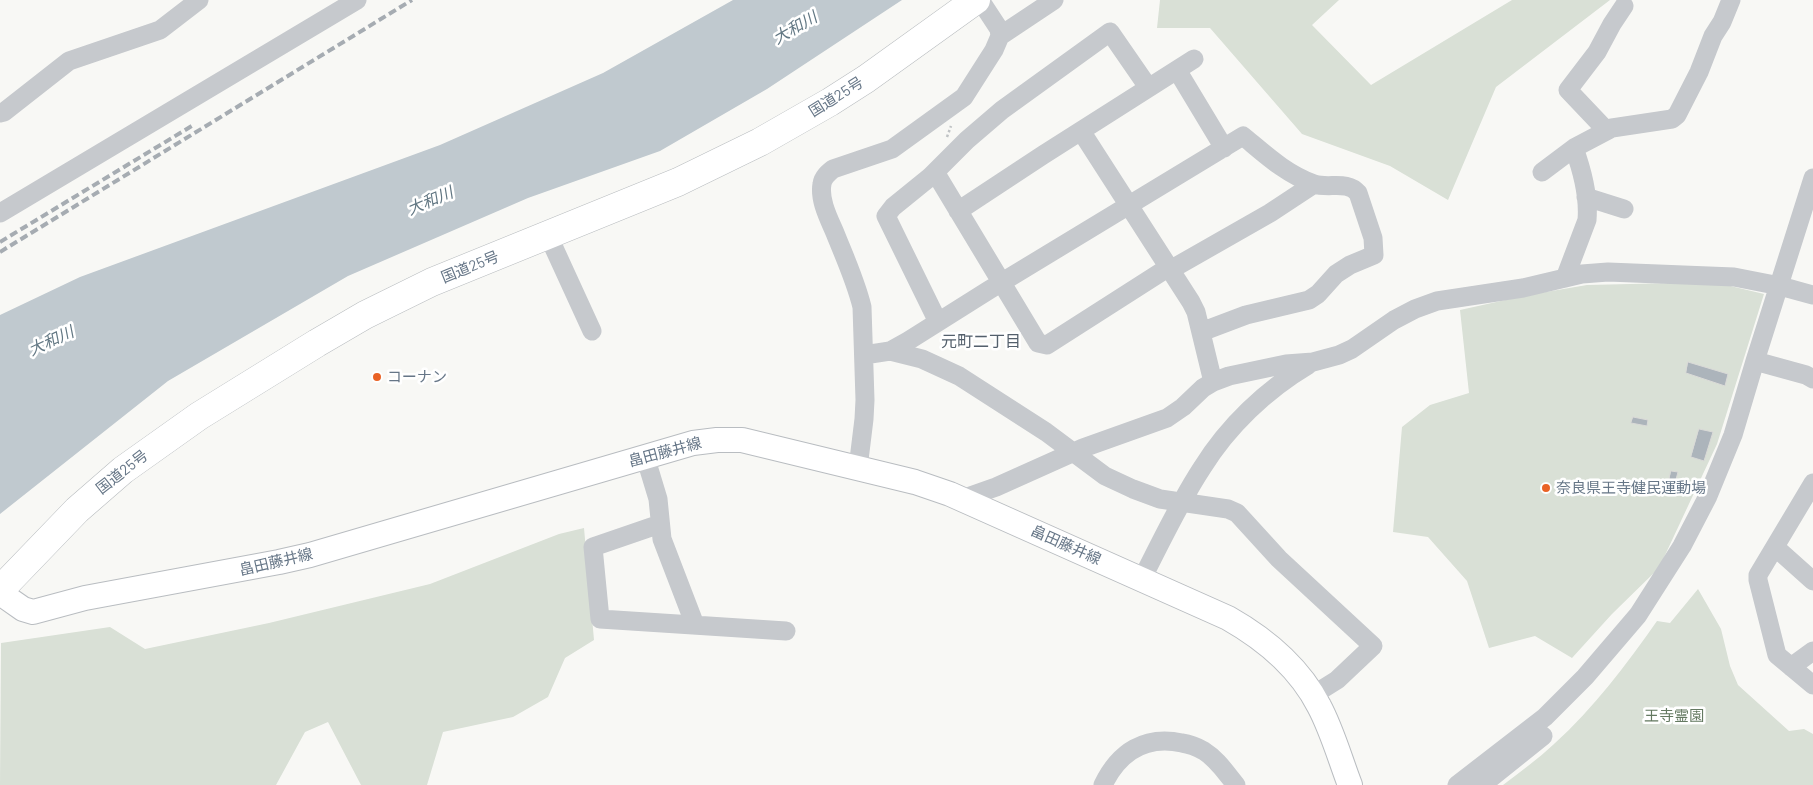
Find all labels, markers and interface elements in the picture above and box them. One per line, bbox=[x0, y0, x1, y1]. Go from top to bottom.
water label: 大和川 bbox=[769, 8, 821, 48]
street label: 国道25号 bbox=[805, 73, 867, 121]
water label: 大和川 bbox=[404, 183, 456, 219]
street label: 国道25号 bbox=[438, 247, 502, 287]
water label: 大和川 bbox=[25, 322, 77, 360]
district label: 元町二丁目 bbox=[941, 332, 1021, 352]
place label: コーナン bbox=[387, 368, 447, 386]
marker: コーナン bbox=[371, 371, 383, 383]
street label: 畠田藤井線 bbox=[626, 434, 704, 470]
street label: 国道25号 bbox=[93, 446, 151, 498]
place label: 奈良県王寺健民運動場 bbox=[1556, 479, 1706, 497]
marker: 奈良県王寺健民運動場 bbox=[1540, 482, 1552, 494]
street label: 畠田藤井線 bbox=[1028, 522, 1104, 568]
street label: 畠田藤井線 bbox=[237, 545, 315, 579]
park label: 王寺霊園 bbox=[1644, 707, 1704, 725]

